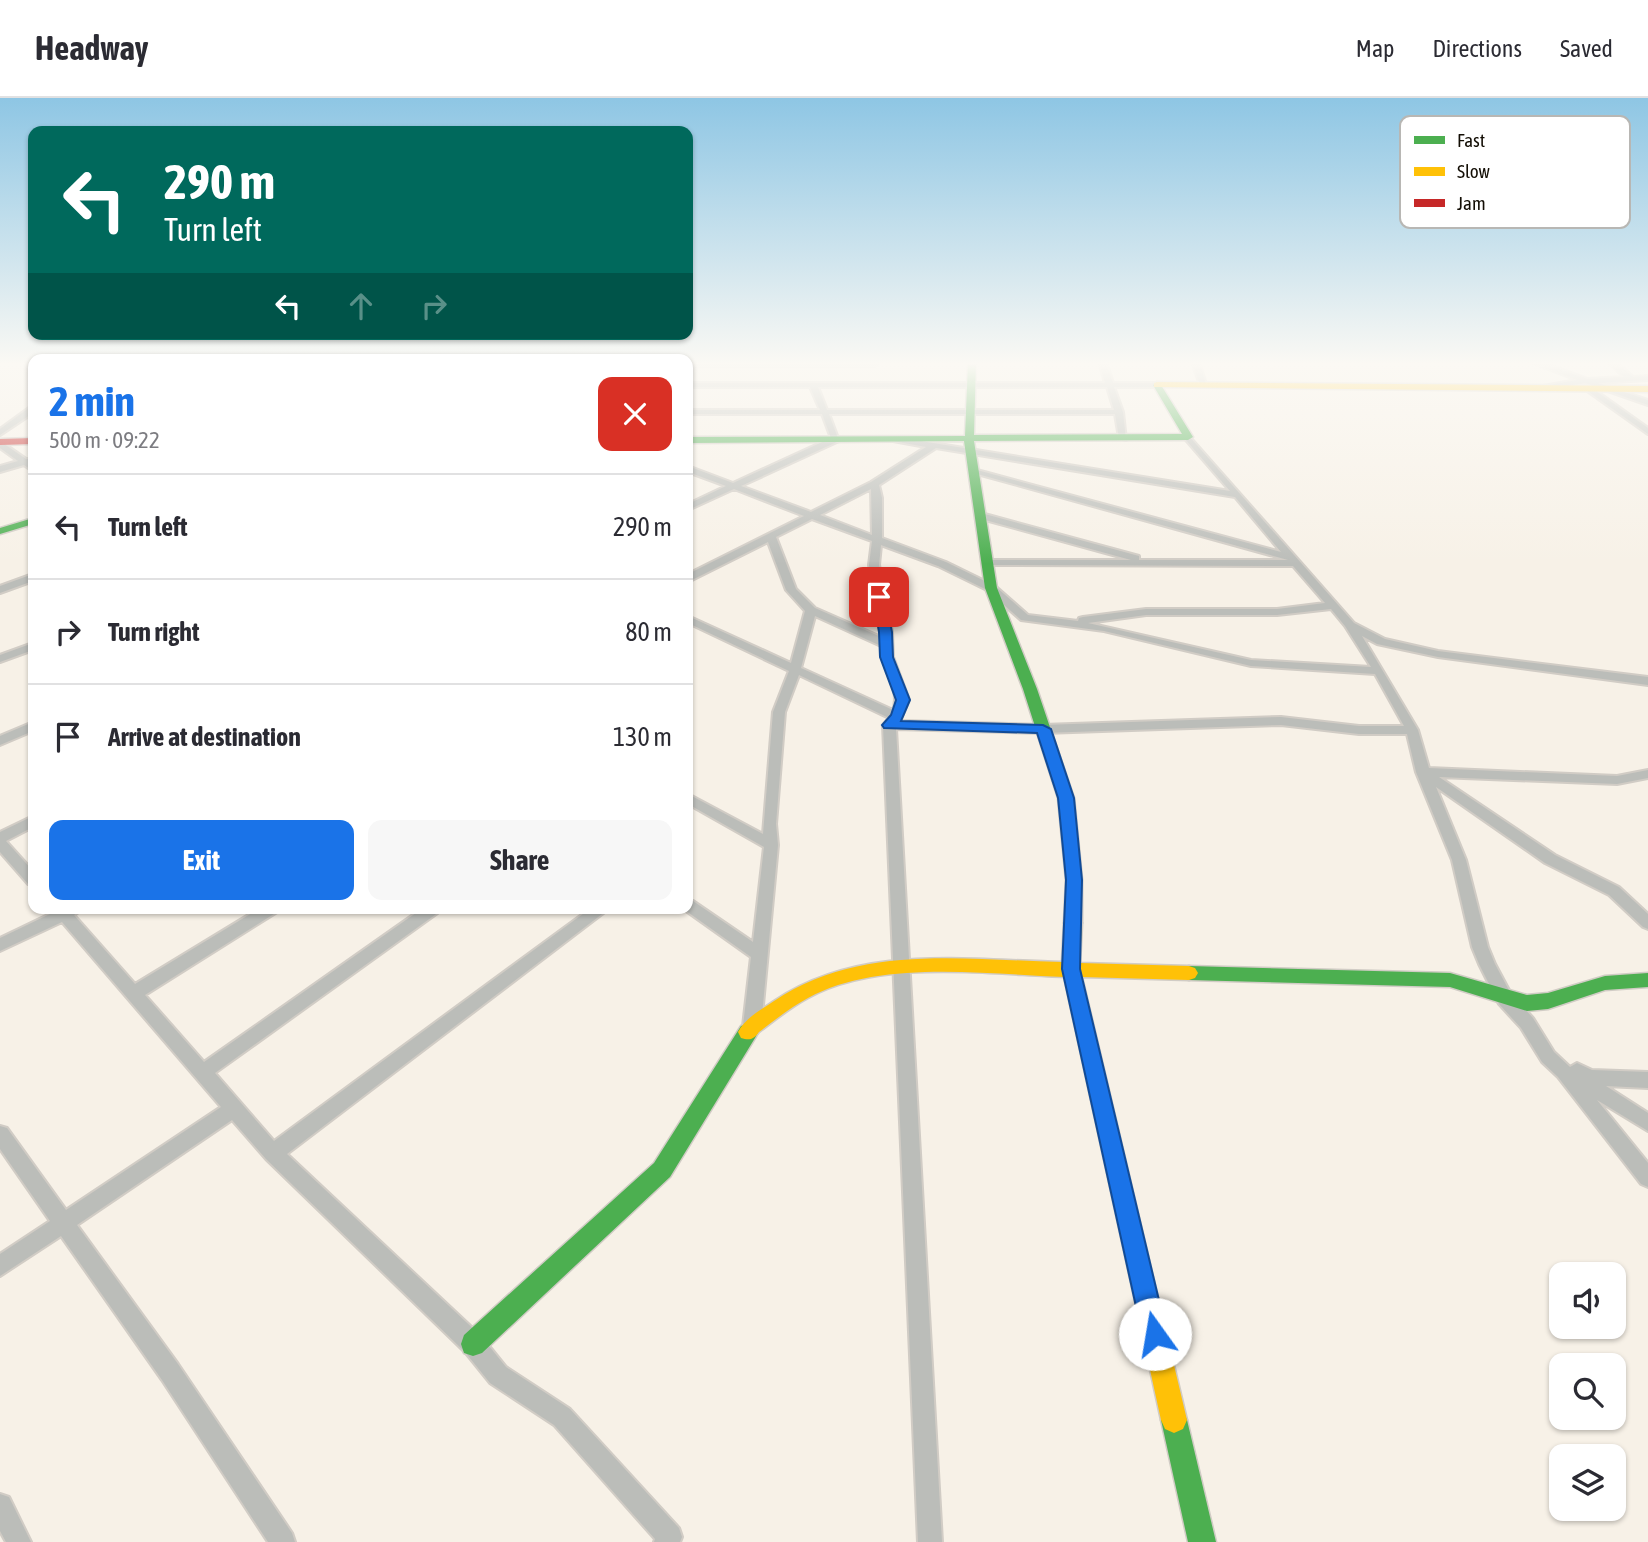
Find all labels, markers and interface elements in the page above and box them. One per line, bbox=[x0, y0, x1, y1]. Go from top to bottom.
text: Headway bbox=[35, 29, 148, 67]
text: Map bbox=[1356, 35, 1394, 62]
text: Directions bbox=[1432, 35, 1522, 62]
text: Saved bbox=[1560, 35, 1613, 62]
legend bbox=[1400, 116, 1630, 228]
text: Fast bbox=[1457, 129, 1485, 151]
text: 290 m bbox=[164, 153, 275, 209]
icon: left bbox=[49, 154, 140, 245]
text: Slow bbox=[1457, 160, 1491, 182]
text: Jam bbox=[1457, 192, 1486, 214]
text: Turn left bbox=[164, 211, 262, 248]
icon: left bbox=[269, 287, 307, 325]
icon: ahead bbox=[342, 287, 380, 325]
icon: right bbox=[415, 287, 453, 325]
text: 2 min bbox=[49, 377, 135, 425]
button: close bbox=[598, 377, 672, 451]
text: 500 m · 09:22 bbox=[49, 427, 160, 453]
icon: left bbox=[49, 508, 87, 546]
text: Turn left bbox=[108, 512, 188, 542]
text: 290 m bbox=[613, 512, 672, 542]
pin bbox=[849, 567, 909, 627]
icon: arrive bbox=[860, 578, 898, 616]
icon: right bbox=[49, 613, 87, 651]
text: Turn right bbox=[108, 617, 199, 647]
text: 80 m bbox=[625, 617, 672, 647]
icon: arrive bbox=[49, 718, 87, 756]
text: Arrive at destination bbox=[108, 722, 301, 752]
text: 130 m bbox=[613, 722, 672, 752]
button: Exit bbox=[49, 820, 354, 900]
button: Share bbox=[368, 820, 672, 900]
map controls bbox=[1549, 1262, 1626, 1521]
button: sound bbox=[1549, 1262, 1626, 1339]
position arrow bbox=[1118, 1297, 1192, 1371]
button: search bbox=[1549, 1353, 1626, 1430]
button: layers bbox=[1549, 1444, 1626, 1521]

